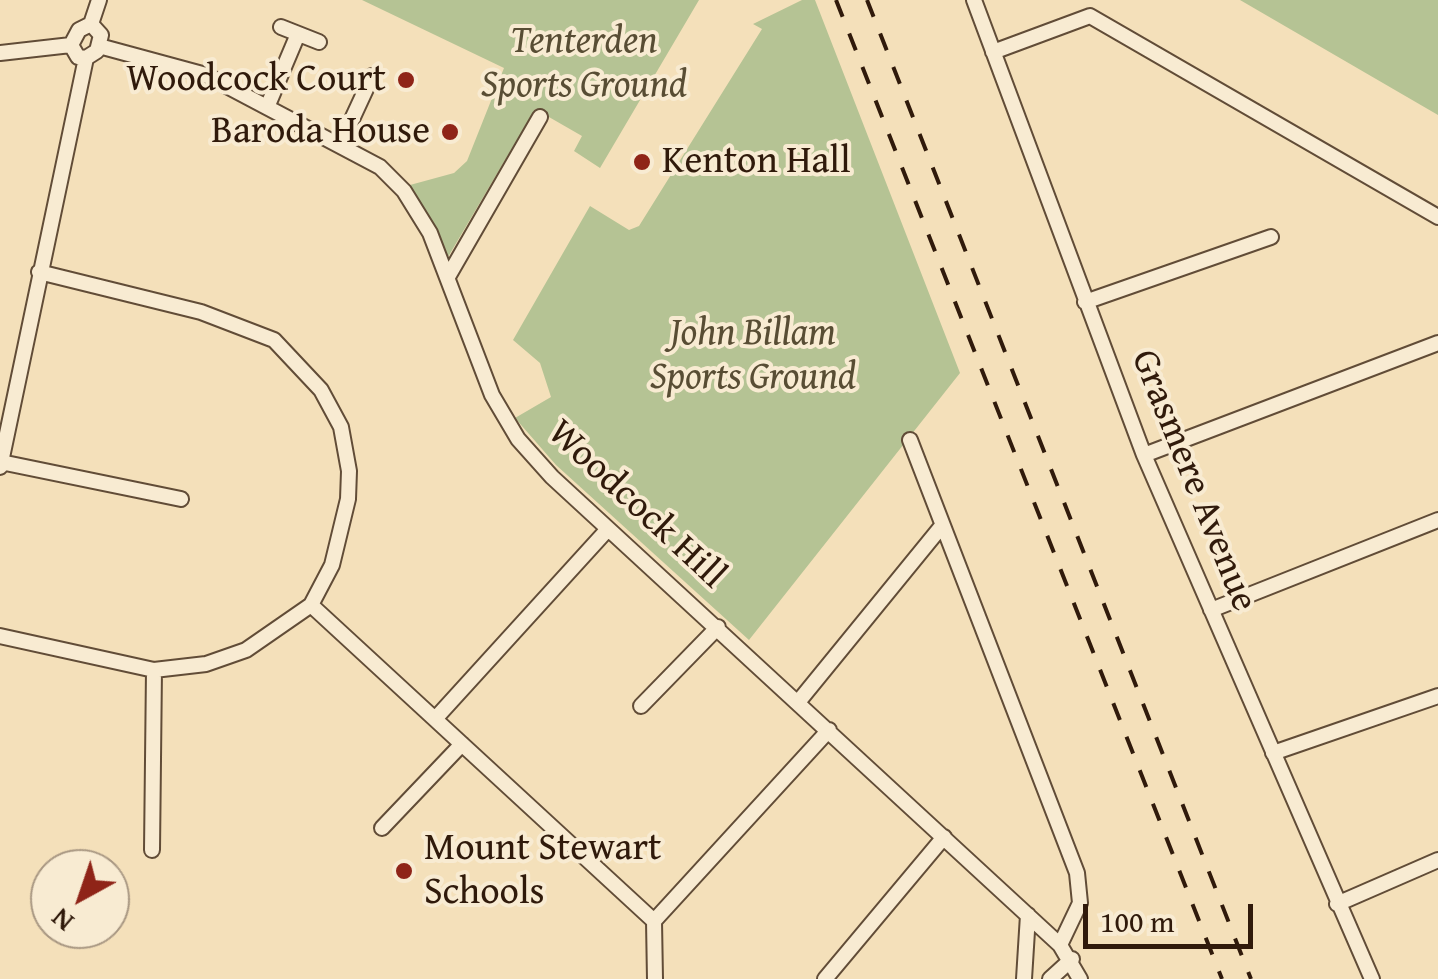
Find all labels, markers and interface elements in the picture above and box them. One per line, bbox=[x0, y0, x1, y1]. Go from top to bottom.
park label: Tenterden Sports Ground bbox=[481, 19, 687, 108]
place label: Woodcock Court bbox=[126, 57, 386, 103]
marker: Woodcock Court bbox=[395, 69, 417, 91]
place label: Baroda House bbox=[211, 109, 430, 155]
marker: Baroda House bbox=[439, 121, 461, 143]
place label: Kenton Hall bbox=[662, 139, 851, 185]
marker: Kenton Hall bbox=[631, 151, 653, 173]
park label: John Billam Sports Ground bbox=[650, 311, 856, 400]
street label: Grasmere Avenue bbox=[1120, 344, 1266, 618]
street label: Woodcock Hill bbox=[537, 411, 735, 599]
place label: Mount Stewart Schools bbox=[424, 826, 661, 916]
north arrow bbox=[30, 849, 130, 949]
marker: Mount Stewart Schools bbox=[393, 860, 415, 882]
scale bar bbox=[1088, 884, 1258, 946]
text: N bbox=[41, 899, 82, 943]
text: 100 m bbox=[1100, 899, 1174, 943]

